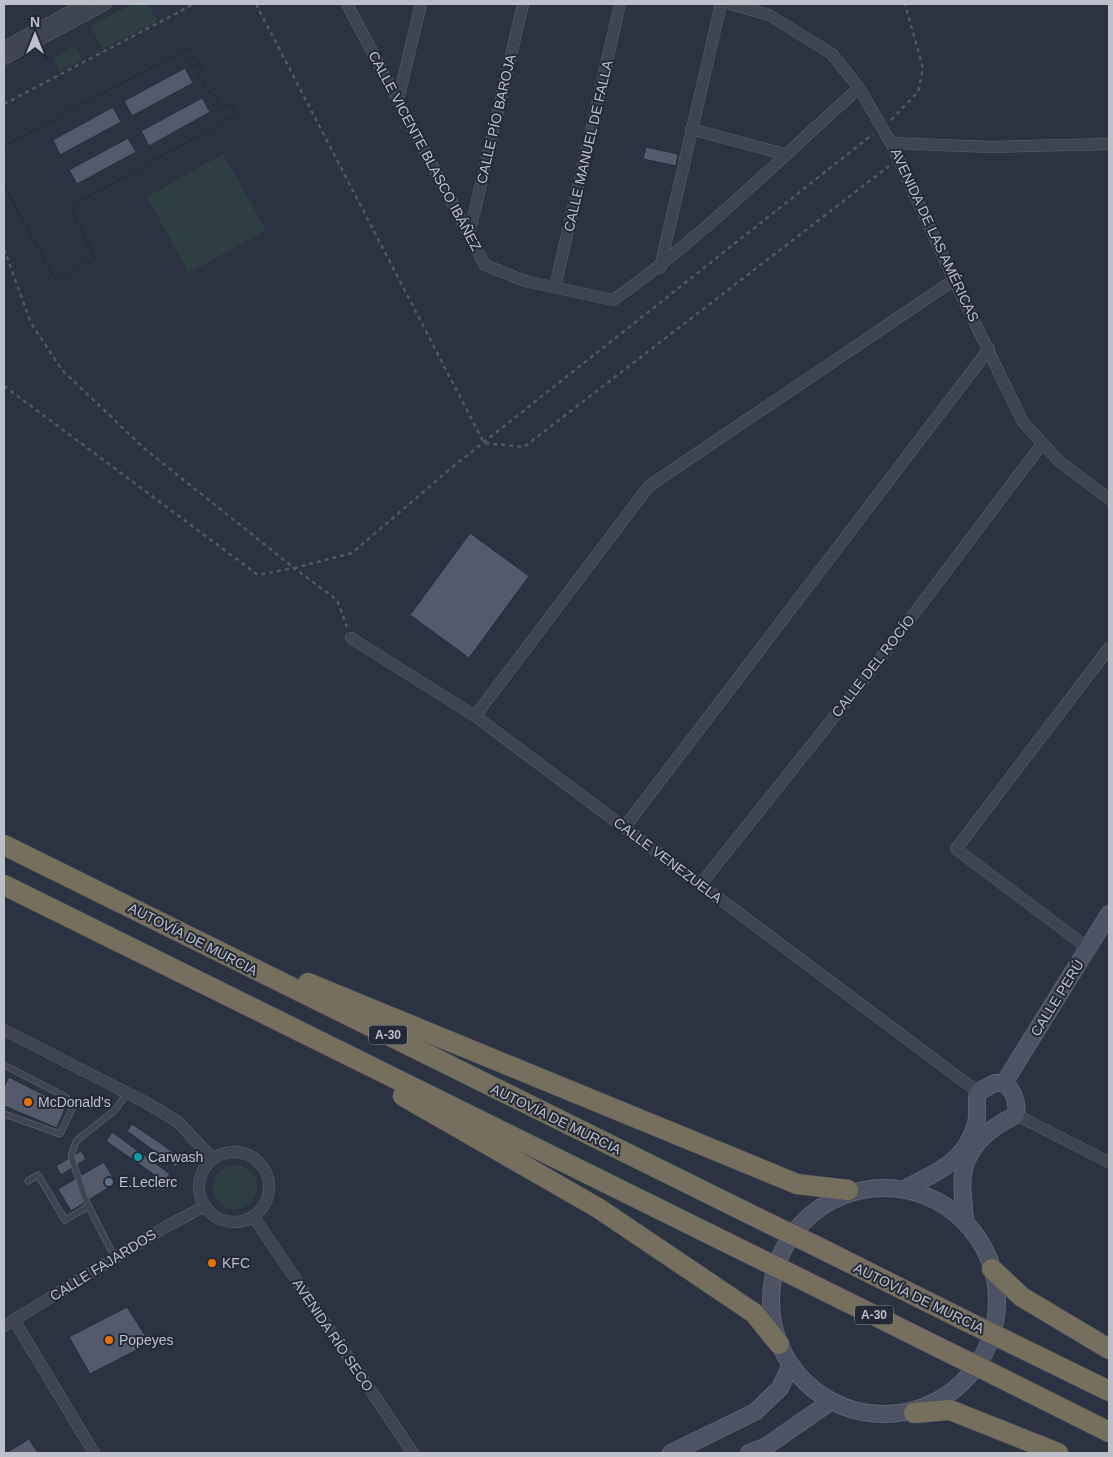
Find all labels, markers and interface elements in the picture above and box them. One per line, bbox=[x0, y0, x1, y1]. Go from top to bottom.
north arrow bbox=[10, 10, 60, 60]
text: N bbox=[30, 14, 40, 30]
street label: CALLE VICENTE BLASCO IBÁÑEZ bbox=[365, 48, 485, 254]
street label: CALLE PÍO BAROJA bbox=[473, 52, 519, 185]
street label: CALLE MANUEL DE FALLA bbox=[560, 58, 616, 233]
street label: AVENIDA DE LAS AMÉRICAS bbox=[888, 146, 982, 324]
street label: CALLE DEL ROCÍO bbox=[828, 612, 918, 720]
street label: CALLE VENEZUELA bbox=[611, 814, 726, 906]
street label: AUTOVÍA DE MURCIA bbox=[126, 899, 261, 979]
street label: CALLE PERÚ bbox=[1027, 957, 1087, 1039]
road number: A-30 bbox=[369, 1026, 407, 1044]
street label: AUTOVÍA DE MURCIA bbox=[488, 1080, 624, 1158]
place label: McDonald's bbox=[38, 1094, 111, 1110]
marker: McDonald's bbox=[22, 1096, 34, 1108]
place label: Carwash bbox=[148, 1149, 203, 1165]
marker: Carwash bbox=[132, 1151, 144, 1163]
place label: E.Leclerc bbox=[119, 1174, 177, 1190]
marker: E.Leclerc bbox=[103, 1176, 115, 1188]
street label: CALLE FAJARDOS bbox=[47, 1226, 159, 1304]
place label: KFC bbox=[222, 1255, 250, 1271]
marker: KFC bbox=[206, 1257, 218, 1269]
street label: AUTOVÍA DE MURCIA bbox=[851, 1259, 987, 1337]
street label: AVENIDA RÍO SECO bbox=[289, 1276, 377, 1394]
road number: A-30 bbox=[855, 1306, 893, 1324]
place label: Popeyes bbox=[119, 1332, 173, 1348]
marker: Popeyes bbox=[103, 1334, 115, 1346]

